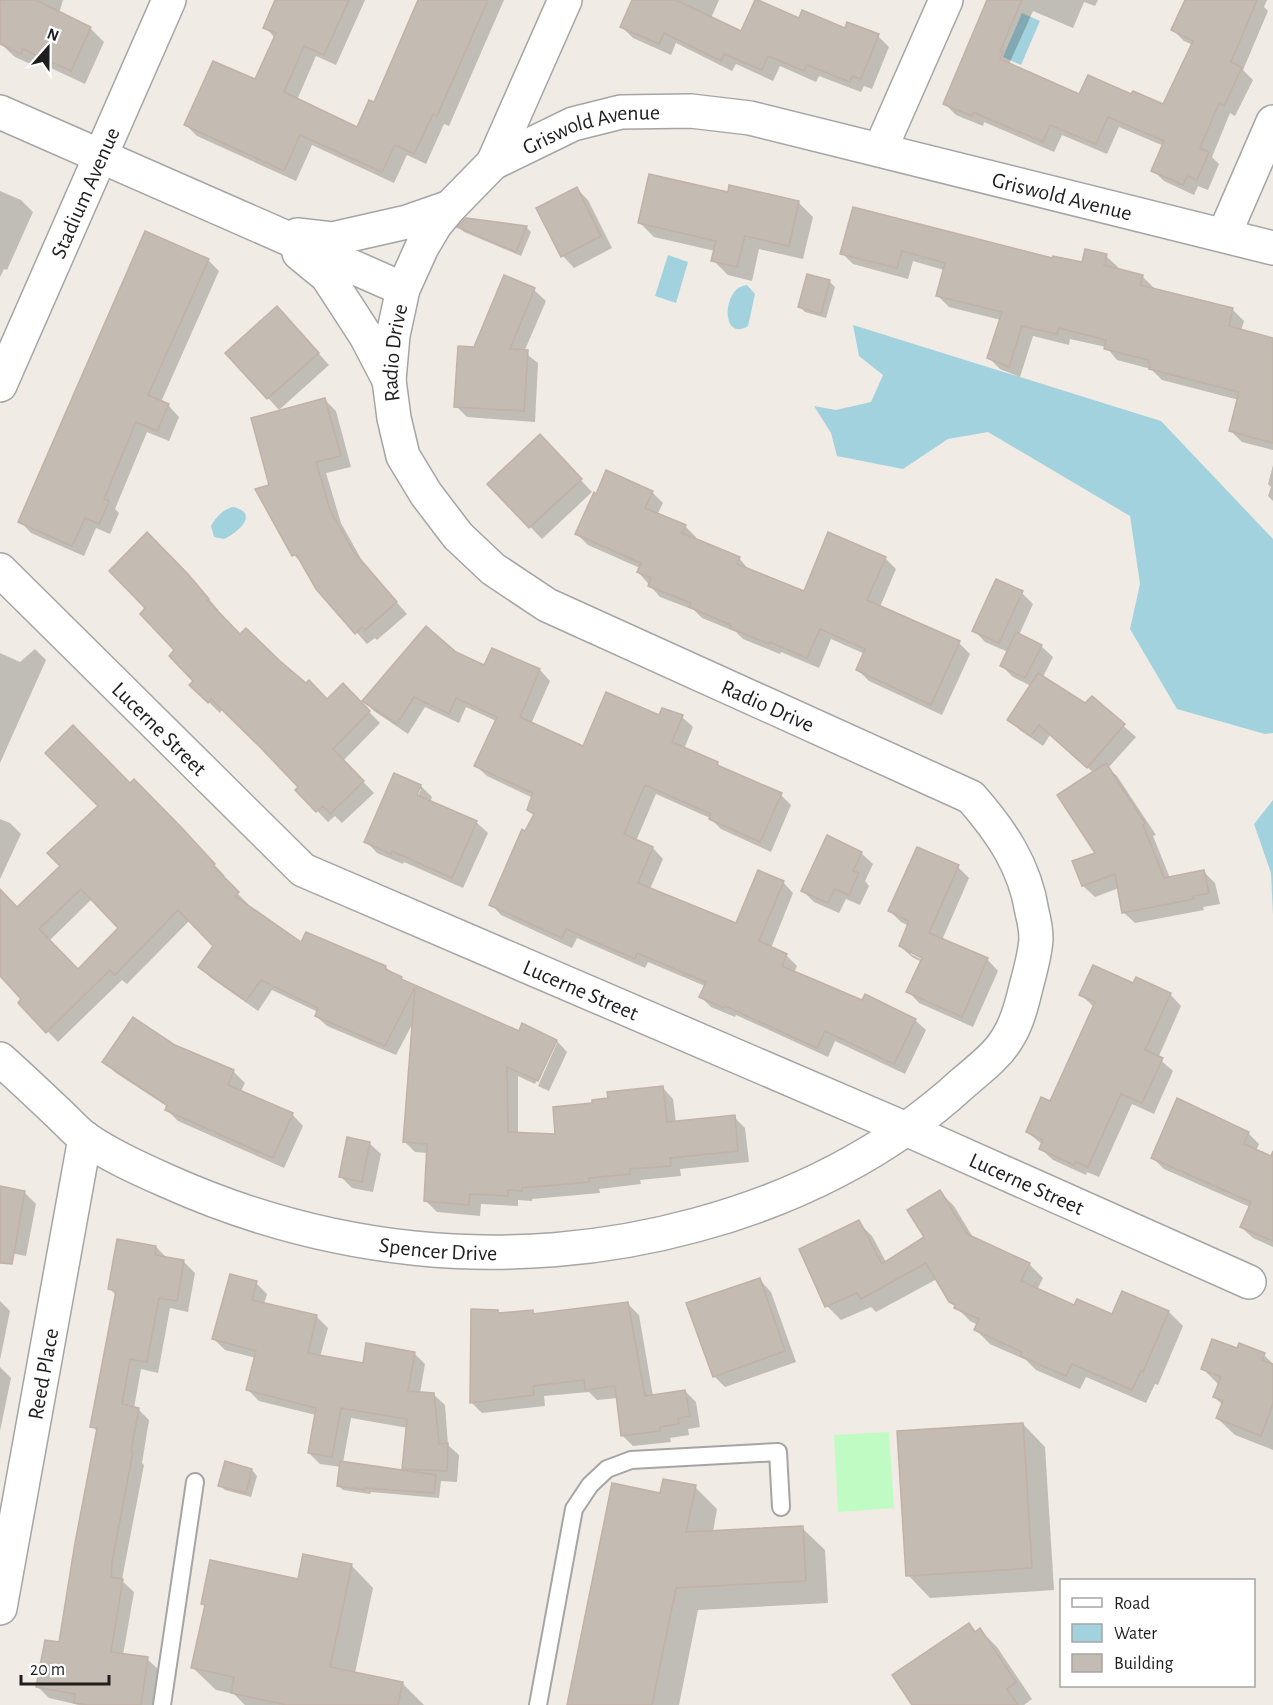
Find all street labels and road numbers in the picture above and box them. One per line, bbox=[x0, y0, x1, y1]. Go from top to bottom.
street label: Griswold Avenue bbox=[519, 101, 660, 159]
street label: Stadium Avenue bbox=[47, 124, 124, 262]
street label: Griswold Avenue bbox=[990, 169, 1134, 225]
street label: Radio Drive bbox=[379, 302, 411, 403]
street label: Radio Drive bbox=[718, 676, 817, 736]
street label: Lucerne Street bbox=[108, 678, 211, 780]
street label: Lucerne Street bbox=[520, 956, 642, 1025]
street label: Lucerne Street bbox=[966, 1149, 1087, 1219]
street label: Spencer Drive bbox=[378, 1234, 497, 1264]
street label: Reed Place bbox=[24, 1327, 62, 1421]

